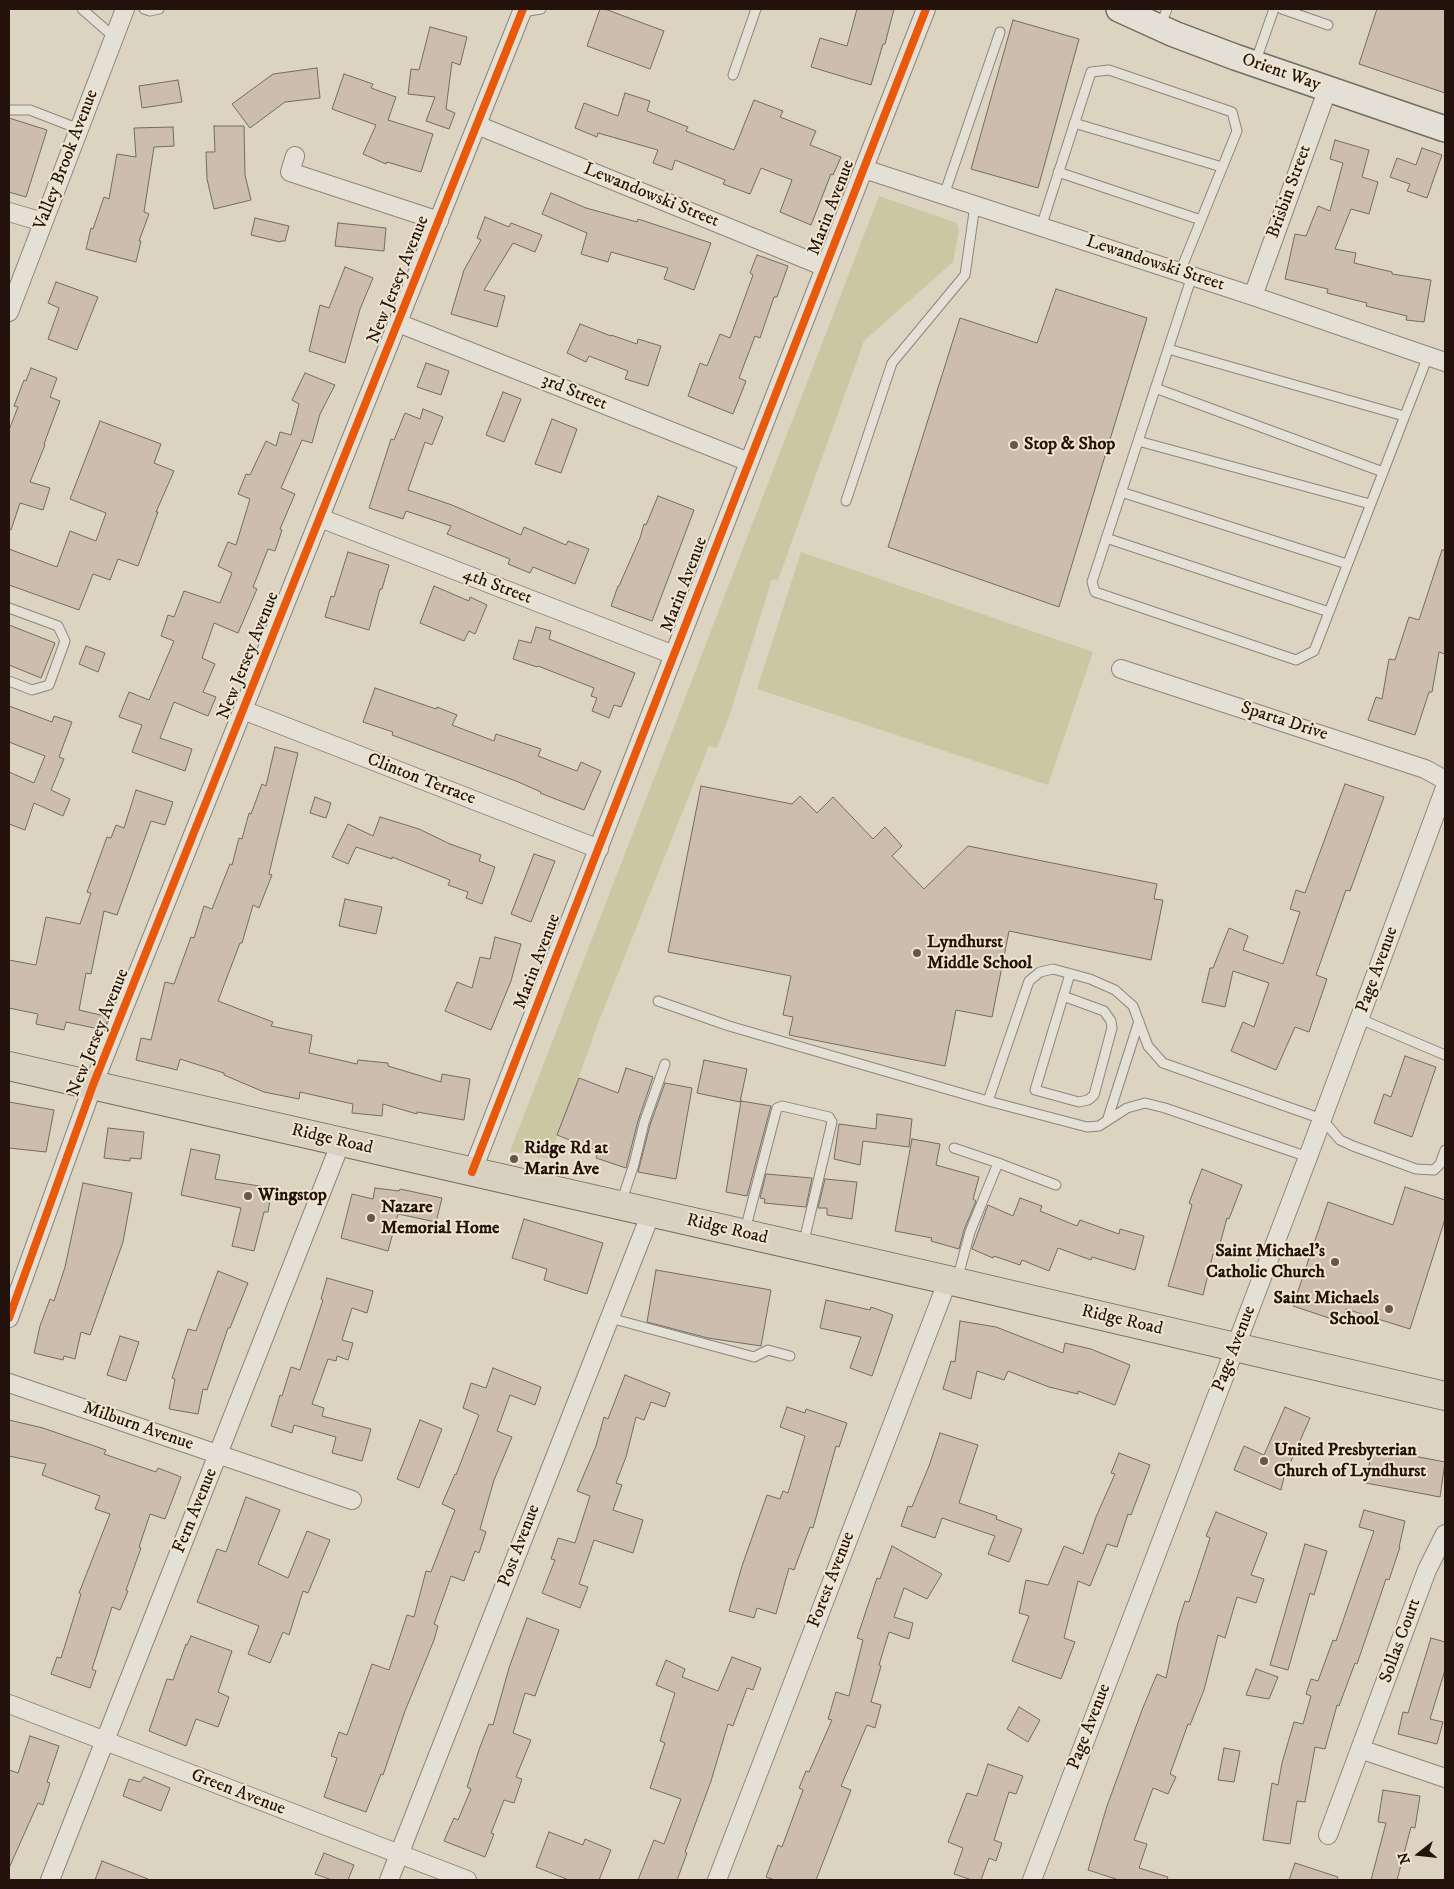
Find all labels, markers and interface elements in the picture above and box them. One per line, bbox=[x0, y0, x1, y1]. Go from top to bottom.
street label: Orient Way bbox=[1239, 49, 1323, 97]
street label: Valley Brook Avenue bbox=[30, 87, 104, 233]
street label: Brisbin Street bbox=[1263, 142, 1317, 242]
street label: Marin Avenue bbox=[804, 157, 860, 259]
street label: Lewandowski Street bbox=[580, 159, 722, 233]
street label: New Jersey Avenue bbox=[364, 213, 434, 347]
street label: Lewandowski Street bbox=[1083, 231, 1227, 297]
street label: 3rd Street bbox=[538, 370, 610, 416]
place label: Stop & Shop bbox=[1024, 434, 1115, 456]
marker: Stop & Shop bbox=[1008, 439, 1020, 451]
street label: Marin Avenue bbox=[657, 534, 713, 636]
street label: 4th Street bbox=[460, 564, 534, 610]
street label: New Jersey Avenue bbox=[214, 589, 284, 723]
street label: Sparta Drive bbox=[1238, 698, 1330, 746]
street label: Clinton Terrace bbox=[364, 749, 478, 811]
street label: Marin Avenue bbox=[510, 911, 566, 1013]
street label: Page Avenue bbox=[1352, 924, 1404, 1016]
place label: Lyndhurst Middle School bbox=[927, 932, 1032, 974]
marker: Lyndhurst Middle School bbox=[911, 947, 923, 959]
street label: New Jersey Avenue bbox=[64, 966, 134, 1100]
street label: Ridge Road bbox=[289, 1120, 375, 1160]
place label: Ridge Rd at Marin Ave bbox=[524, 1138, 608, 1180]
marker: Ridge Rd at Marin Ave bbox=[508, 1153, 520, 1165]
place label: Wingstop bbox=[258, 1185, 327, 1207]
marker: Wingstop bbox=[242, 1190, 254, 1202]
place label: Nazare Memorial Home bbox=[381, 1197, 500, 1240]
street label: Ridge Road bbox=[684, 1210, 770, 1250]
marker: Nazare Memorial Home bbox=[365, 1212, 377, 1224]
place label: Saint Michael's Catholic Church bbox=[1206, 1241, 1325, 1284]
marker: Saint Michael's Catholic Church bbox=[1329, 1256, 1341, 1268]
place label: Saint Michaels School bbox=[1274, 1288, 1379, 1330]
street label: Ridge Road bbox=[1079, 1301, 1165, 1341]
street label: Page Avenue bbox=[1209, 1303, 1261, 1395]
marker: Saint Michaels School bbox=[1383, 1303, 1395, 1315]
street label: Milburn Avenue bbox=[80, 1398, 196, 1456]
place label: United Presbyterian Church of Lyndhurst bbox=[1274, 1440, 1426, 1482]
marker: United Presbyterian Church of Lyndhurst bbox=[1258, 1455, 1270, 1467]
street label: Fern Avenue bbox=[169, 1465, 223, 1557]
street label: Post Avenue bbox=[494, 1502, 546, 1590]
street label: Forest Avenue bbox=[804, 1529, 860, 1631]
street label: Sollas Court bbox=[1376, 1596, 1426, 1686]
street label: Page Avenue bbox=[1064, 1681, 1116, 1773]
street label: Green Avenue bbox=[188, 1765, 288, 1821]
north arrow bbox=[1394, 1829, 1444, 1879]
text: N bbox=[1394, 1850, 1415, 1866]

